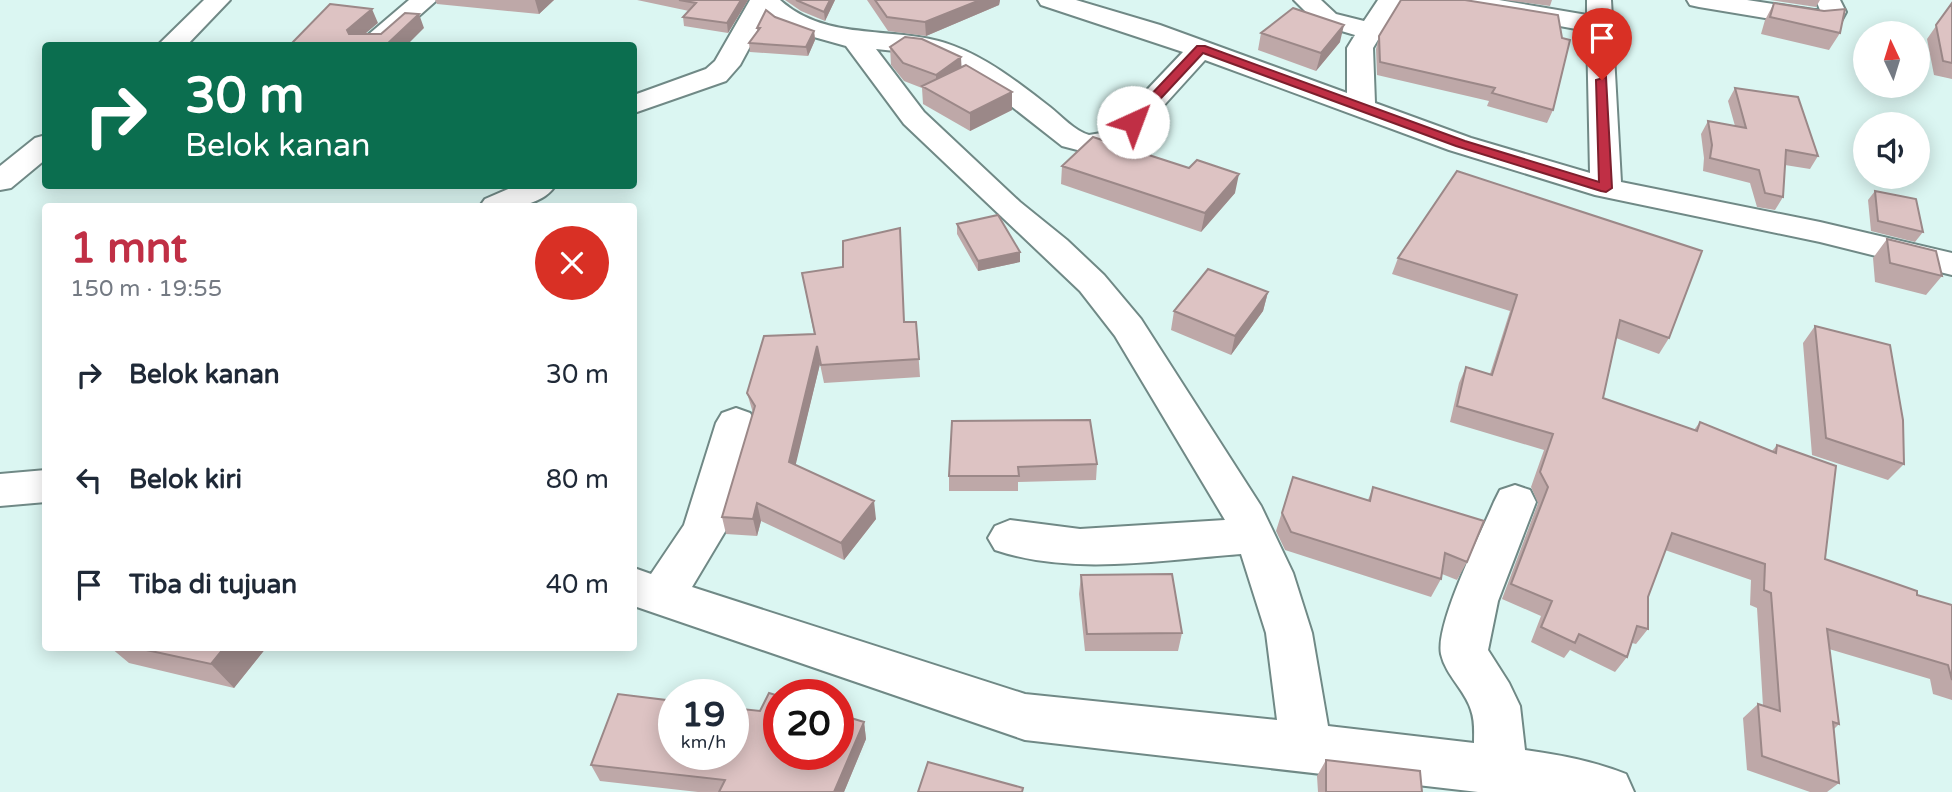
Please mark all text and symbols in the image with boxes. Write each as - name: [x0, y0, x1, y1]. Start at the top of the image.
- pin: [1572, 8, 1632, 80]
- icon: arrive: [1583, 19, 1621, 57]
- north arrow: [1853, 21, 1930, 98]
- map controls: [1853, 21, 1930, 189]
- text: 30 m: [185, 67, 304, 126]
- icon: right: [70, 70, 161, 161]
- position arrow: [1096, 85, 1170, 159]
- button: sound: [1853, 112, 1930, 189]
- text: Belok kanan: [185, 127, 370, 165]
- text: 1 mnt: [70, 223, 187, 274]
- button: close: [535, 226, 609, 300]
- text: 150 m · 19:55: [70, 275, 222, 303]
- icon: right: [70, 356, 108, 394]
- text: Belok kanan: [129, 359, 280, 390]
- text: 30 m: [546, 359, 609, 390]
- icon: left: [70, 461, 108, 499]
- text: Belok kiri: [129, 464, 242, 495]
- text: 80 m: [546, 464, 609, 495]
- icon: arrive: [70, 566, 108, 604]
- text: Tiba di tujuan: [129, 569, 297, 600]
- text: 40 m: [546, 569, 609, 600]
- speed limit sign: 20: [763, 679, 854, 770]
- text: 19: [682, 694, 725, 736]
- text: km/h: [681, 731, 726, 753]

